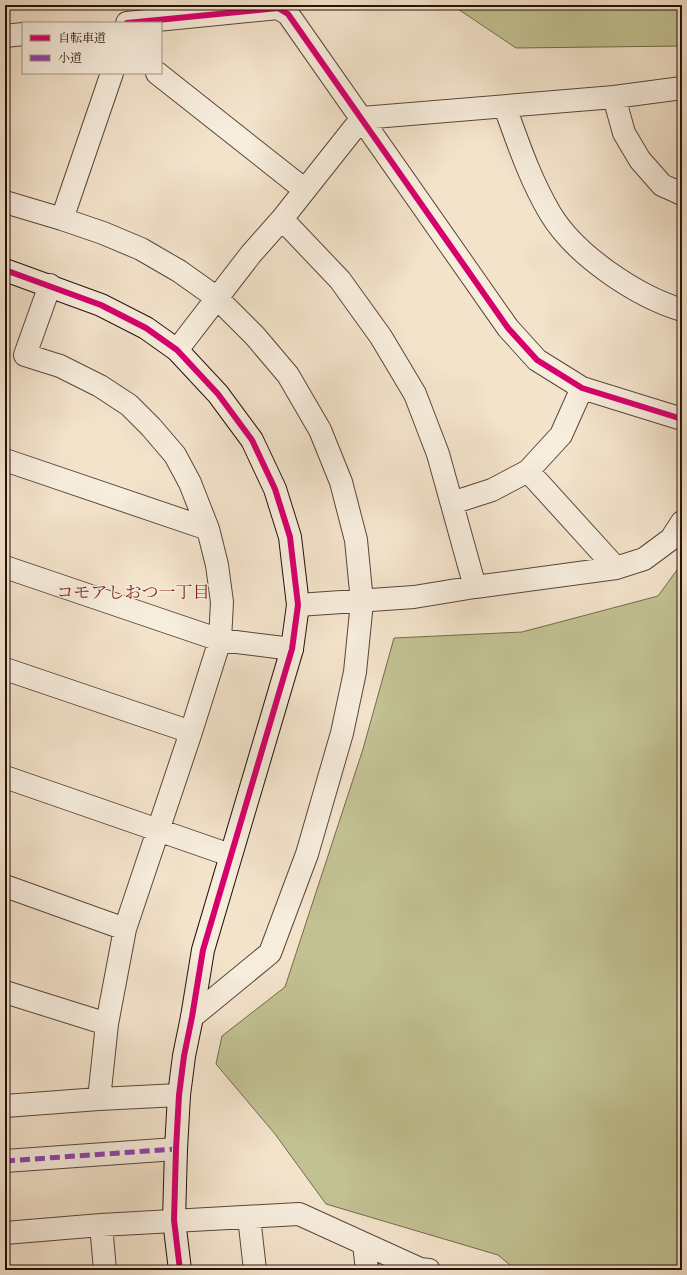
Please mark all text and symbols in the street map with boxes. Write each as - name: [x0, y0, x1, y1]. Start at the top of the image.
- legend: [22, 22, 162, 74]
- text: 自転車道: [58, 30, 106, 46]
- text: 小道: [58, 50, 82, 66]
- district label: コモアしおつ一丁目: [57, 581, 209, 603]

